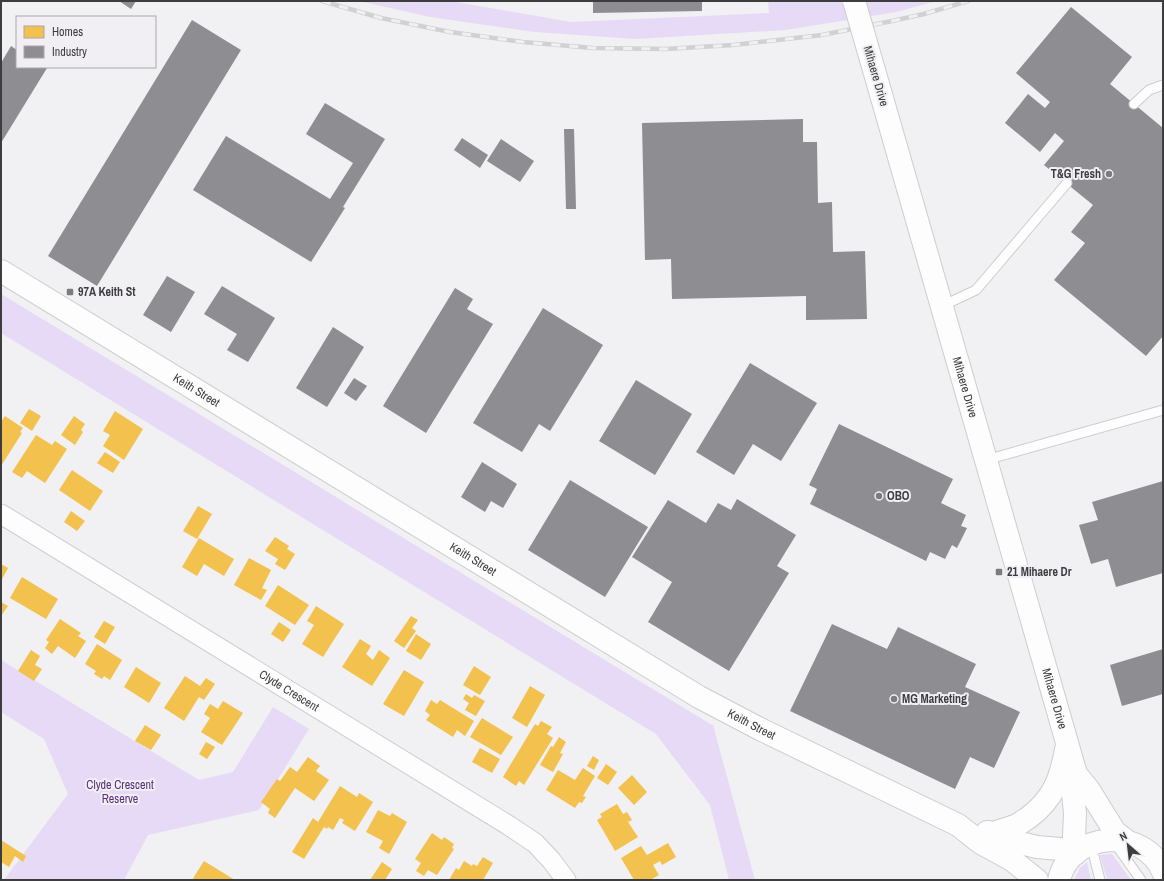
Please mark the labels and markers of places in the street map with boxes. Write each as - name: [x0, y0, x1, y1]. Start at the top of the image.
- place label: T&G Fresh: [1051, 166, 1101, 182]
- marker: T&G Fresh: [1104, 169, 1114, 179]
- place label: 97A Keith St: [78, 284, 136, 300]
- marker: 97A Keith St: [65, 287, 75, 297]
- place label: OBO: [887, 488, 910, 504]
- marker: OBO: [874, 491, 884, 501]
- place label: 21 Mihaere Dr: [1007, 564, 1072, 580]
- marker: 21 Mihaere Dr: [994, 567, 1004, 577]
- place label: MG Marketing: [902, 691, 967, 707]
- marker: MG Marketing: [889, 694, 899, 704]

